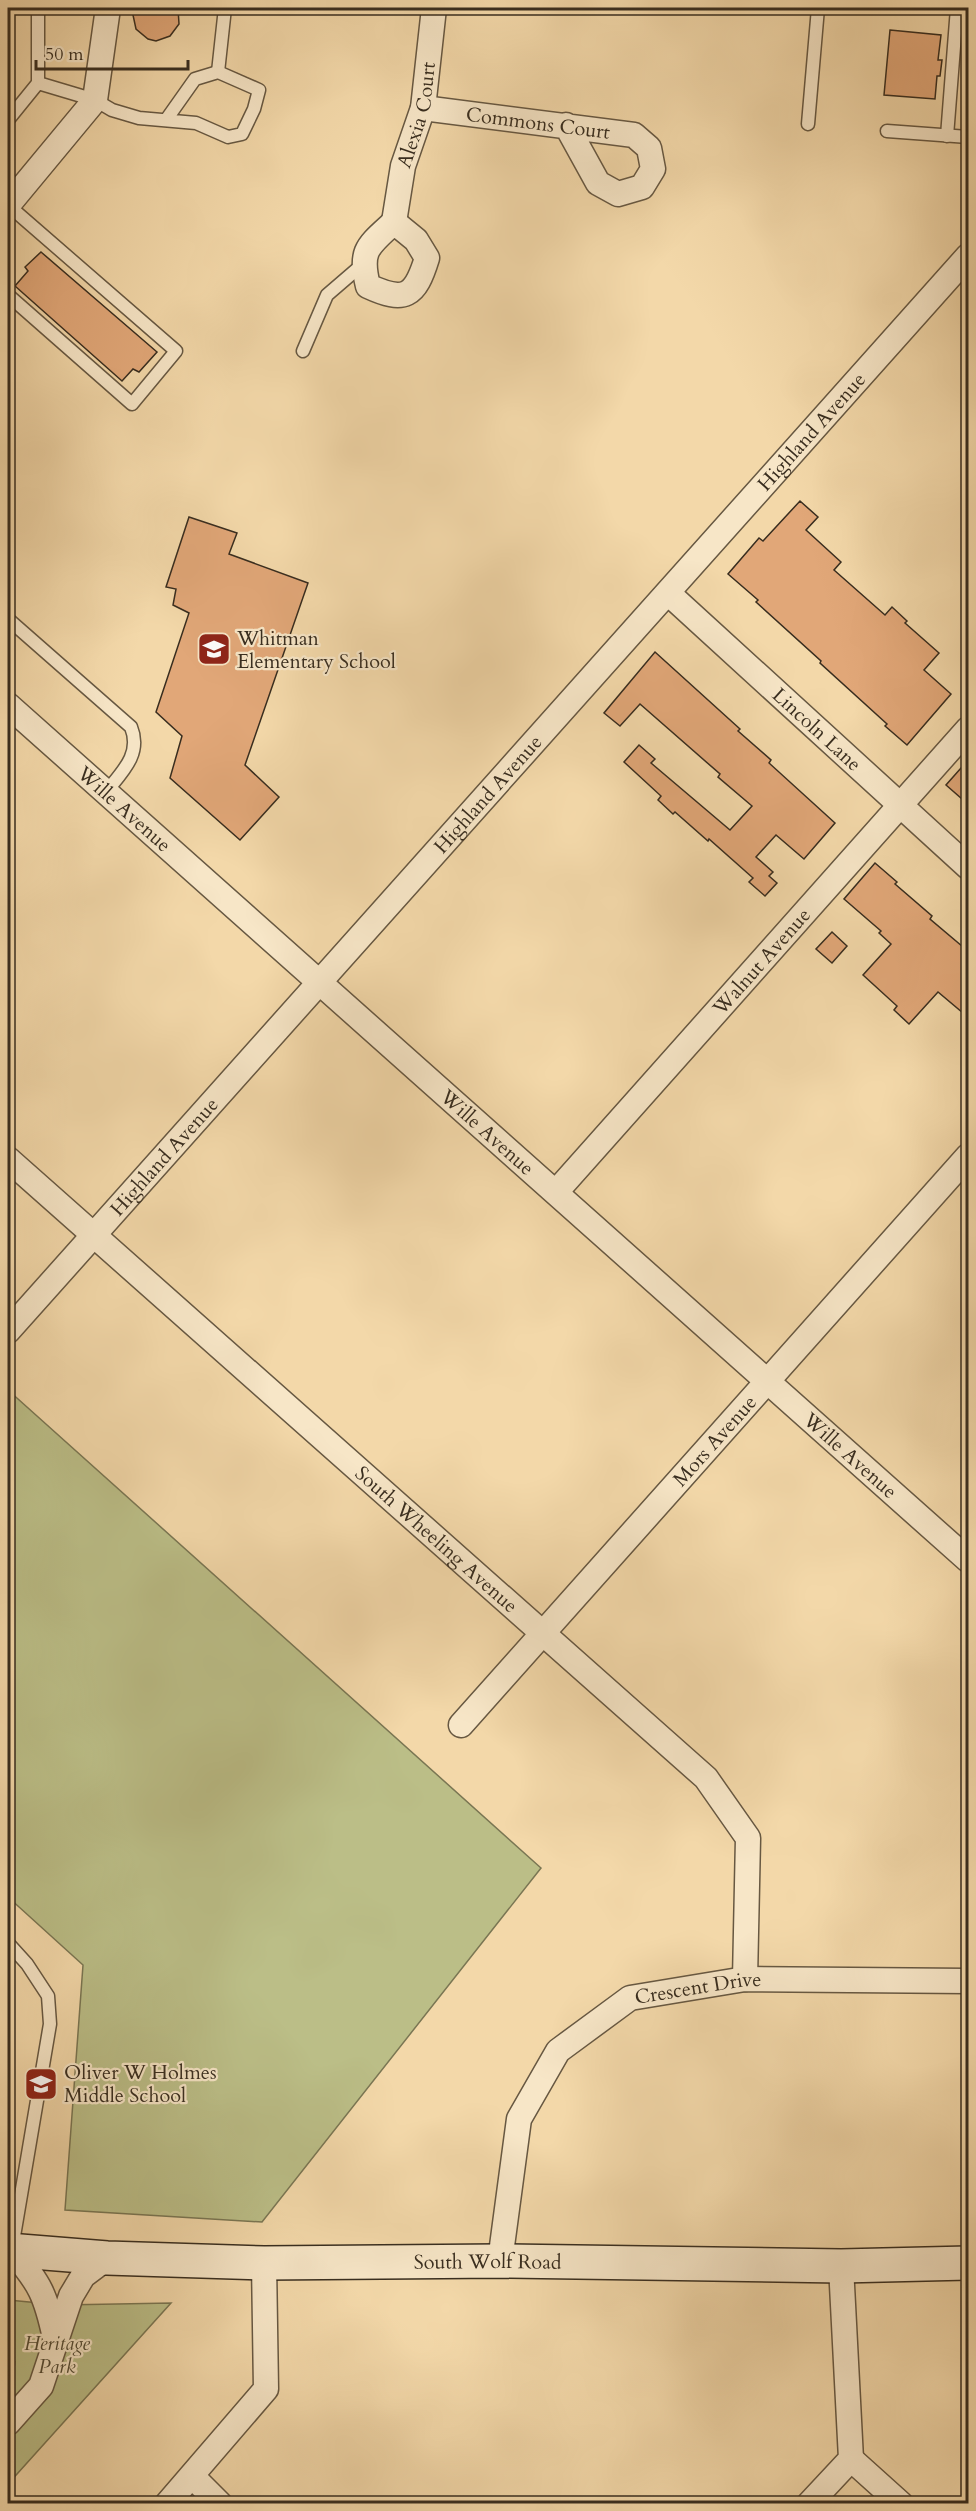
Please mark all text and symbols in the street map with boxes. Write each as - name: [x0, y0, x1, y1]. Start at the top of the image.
- scale bar: [36, 33, 188, 71]
- text: 50 m: [45, 42, 84, 67]
- street label: Alexia Court: [390, 60, 442, 171]
- street label: Commons Court: [464, 100, 612, 145]
- street label: Highland Avenue: [751, 366, 872, 497]
- place label: Whitman Elementary School: [236, 625, 396, 675]
- school or university icon: Whitman Elementary School: [196, 631, 232, 667]
- street label: Lincoln Lane: [767, 681, 868, 777]
- street label: Highland Avenue: [427, 729, 548, 859]
- street label: Wille Avenue: [71, 759, 177, 858]
- street label: Walnut Avenue: [706, 902, 816, 1021]
- street label: Wille Avenue: [434, 1082, 540, 1181]
- street label: Highland Avenue: [104, 1091, 224, 1222]
- street label: Mors Avenue: [666, 1389, 762, 1492]
- street label: Wille Avenue: [797, 1405, 903, 1504]
- street label: South Wheeling Avenue: [349, 1460, 524, 1619]
- street label: Crescent Drive: [633, 1965, 762, 2011]
- place label: Oliver W Holmes Middle School: [64, 2059, 217, 2109]
- school or university icon: Oliver W Holmes Middle School: [23, 2066, 59, 2102]
- street label: South Wolf Road: [413, 2247, 562, 2275]
- park label: Heritage Park: [24, 2330, 90, 2380]

